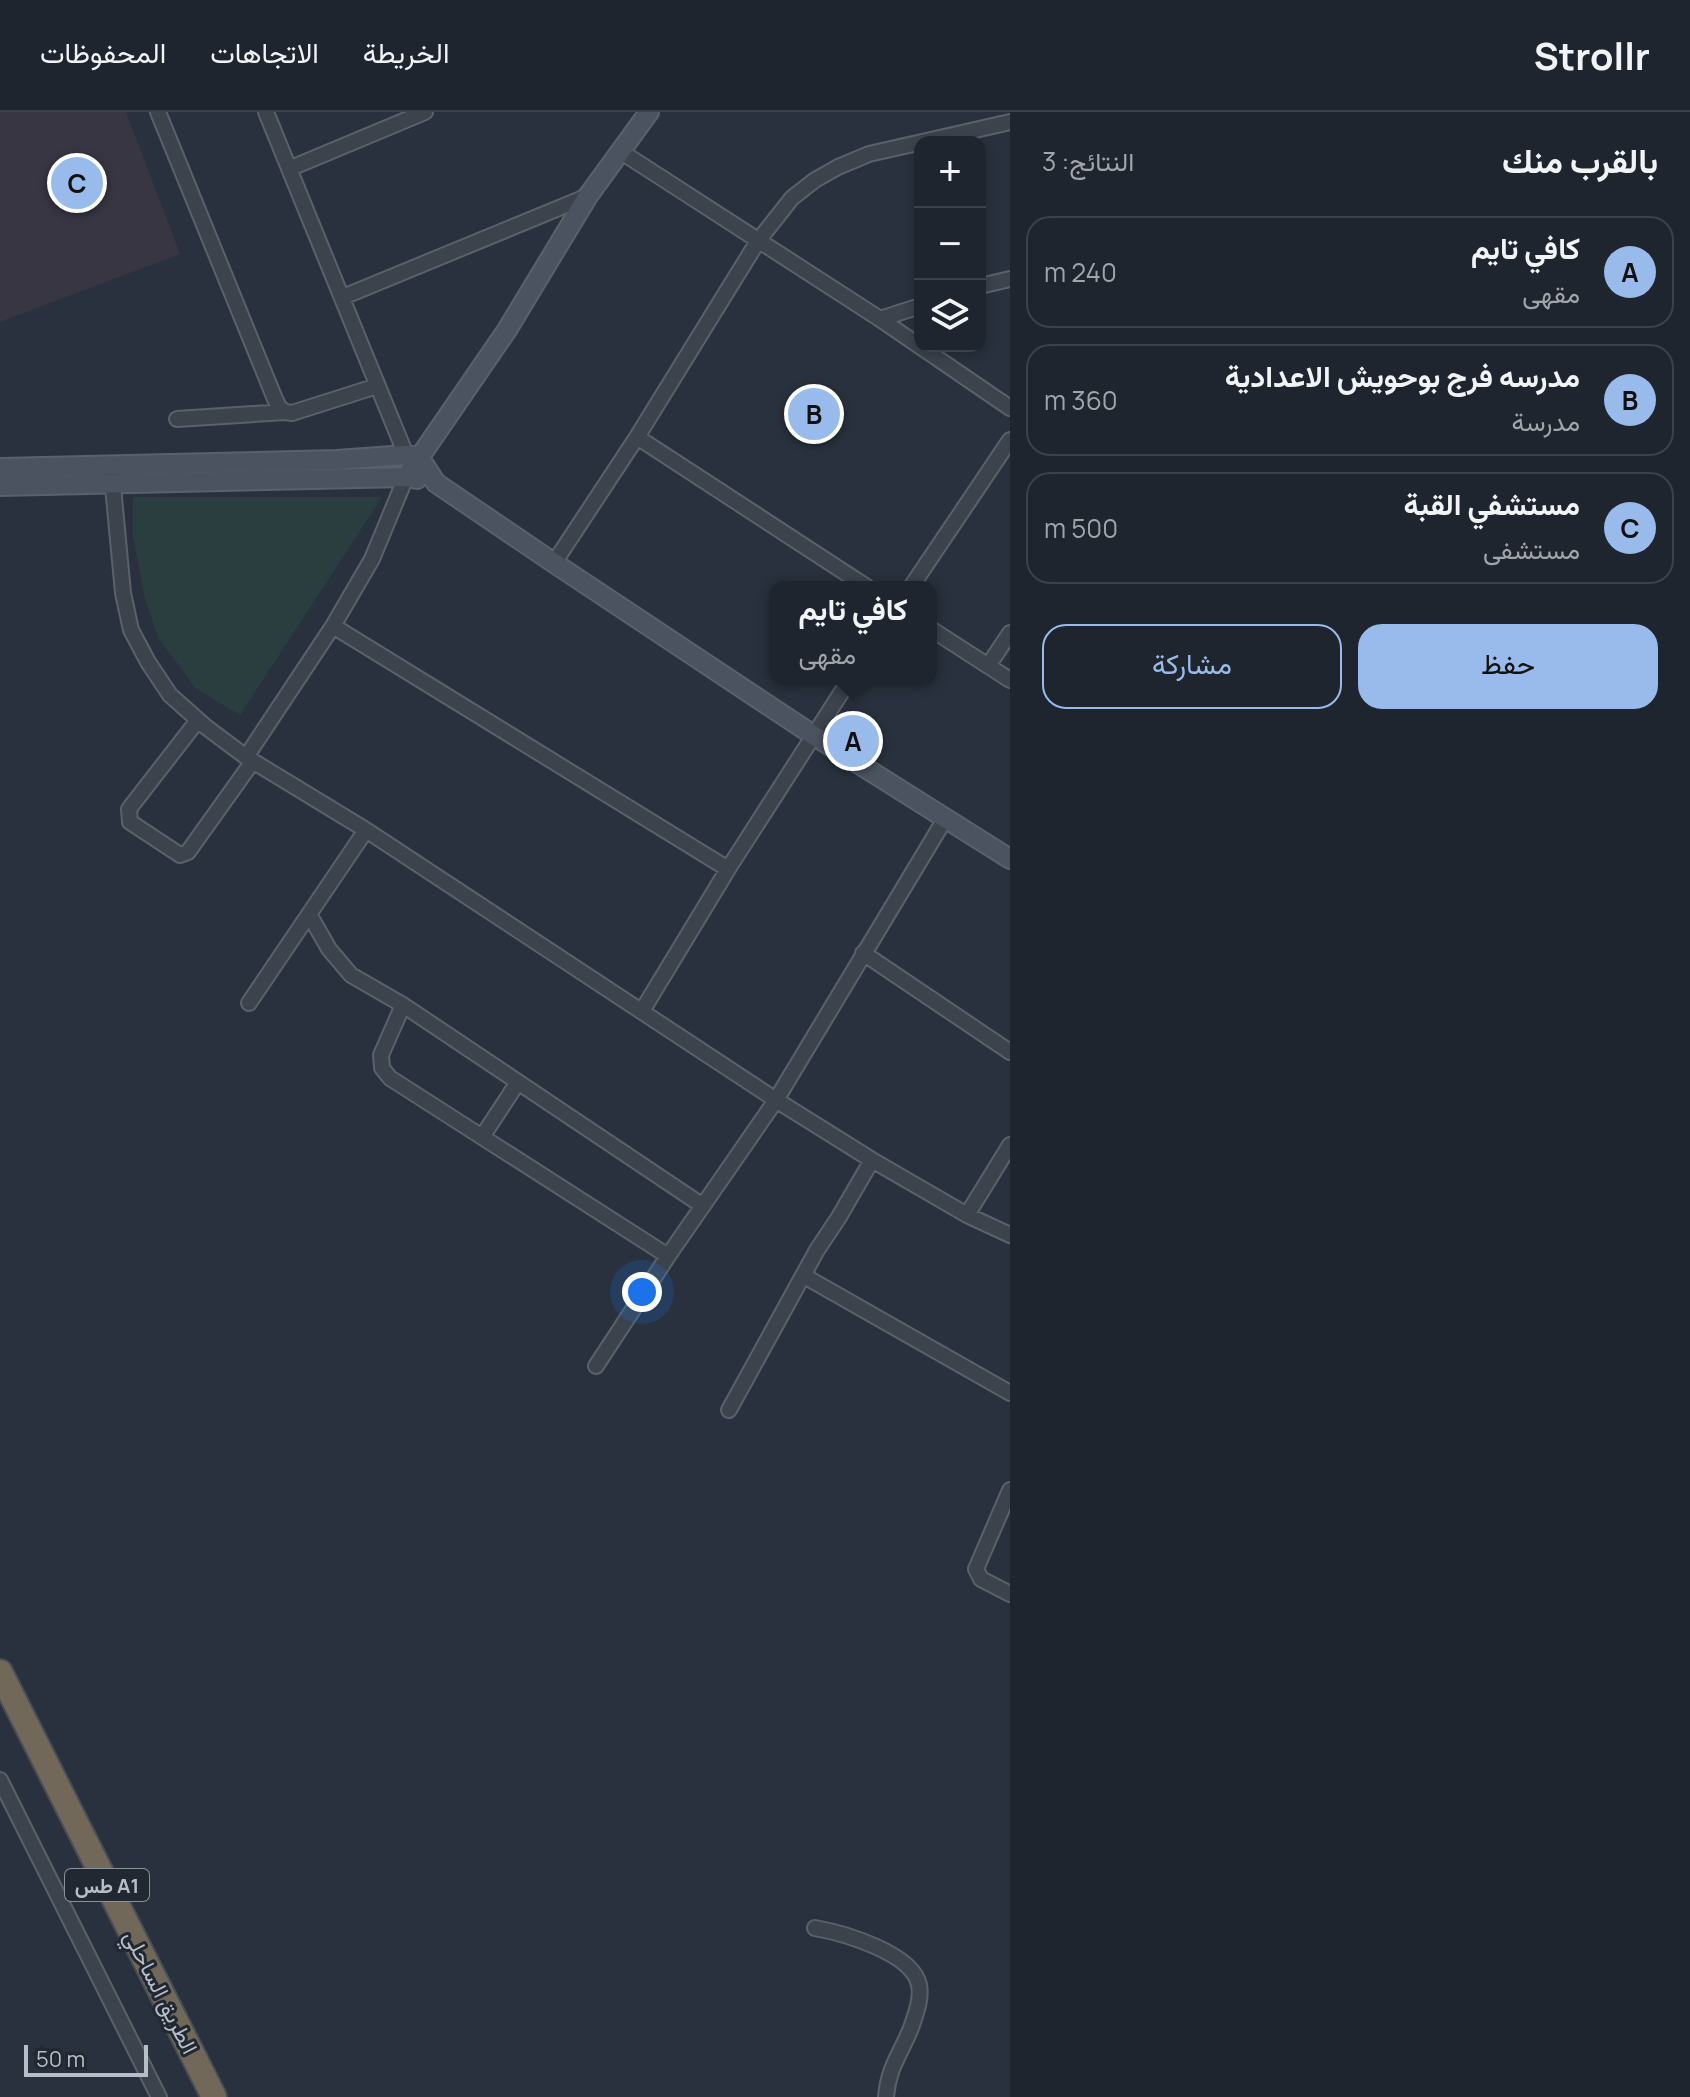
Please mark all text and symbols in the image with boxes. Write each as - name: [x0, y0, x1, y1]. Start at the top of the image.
- text: Strollr: [1534, 29, 1650, 81]
- text: المحفوظات: [40, 33, 166, 71]
- text: الاتجاهات: [210, 33, 319, 71]
- text: الخريطة: [363, 33, 449, 71]
- map controls: [914, 136, 986, 352]
- button: +: [914, 136, 986, 208]
- text: بالقرب منك: [1502, 137, 1658, 183]
- text: النتائج: 3: [1042, 143, 1134, 179]
- pin: C: [51, 153, 103, 213]
- button: −: [914, 208, 986, 280]
- text: كافي تايم: [1471, 227, 1580, 268]
- text: 240 m: [1044, 254, 1117, 290]
- text: A: [1621, 254, 1639, 290]
- text: مقهى: [1522, 275, 1580, 311]
- button: layers: [914, 280, 986, 352]
- text: مدرسه فرج بوحويش الاعدادية: [1225, 355, 1580, 396]
- text: 360 m: [1044, 382, 1118, 418]
- text: B: [1622, 382, 1638, 418]
- pin: B: [788, 384, 840, 444]
- text: مدرسة: [1511, 403, 1580, 439]
- text: مستشفي القبة: [1404, 483, 1580, 524]
- text: 500 m: [1044, 510, 1118, 546]
- text: C: [1620, 510, 1640, 546]
- text: مستشفى: [1483, 531, 1580, 567]
- popup: [769, 581, 937, 685]
- text: كافي تايم: [798, 588, 908, 629]
- button: مشاركة: [1042, 624, 1342, 709]
- button: حفظ: [1358, 624, 1658, 709]
- text: مقهى: [798, 636, 856, 672]
- pin: A: [827, 711, 879, 771]
- your location: [622, 1272, 662, 1312]
- road number: طس A1: [65, 1869, 149, 1901]
- street label: الطريق الساحلي: [113, 1925, 205, 2061]
- scale bar: [24, 2041, 148, 2077]
- text: 50 m: [36, 2044, 85, 2074]

